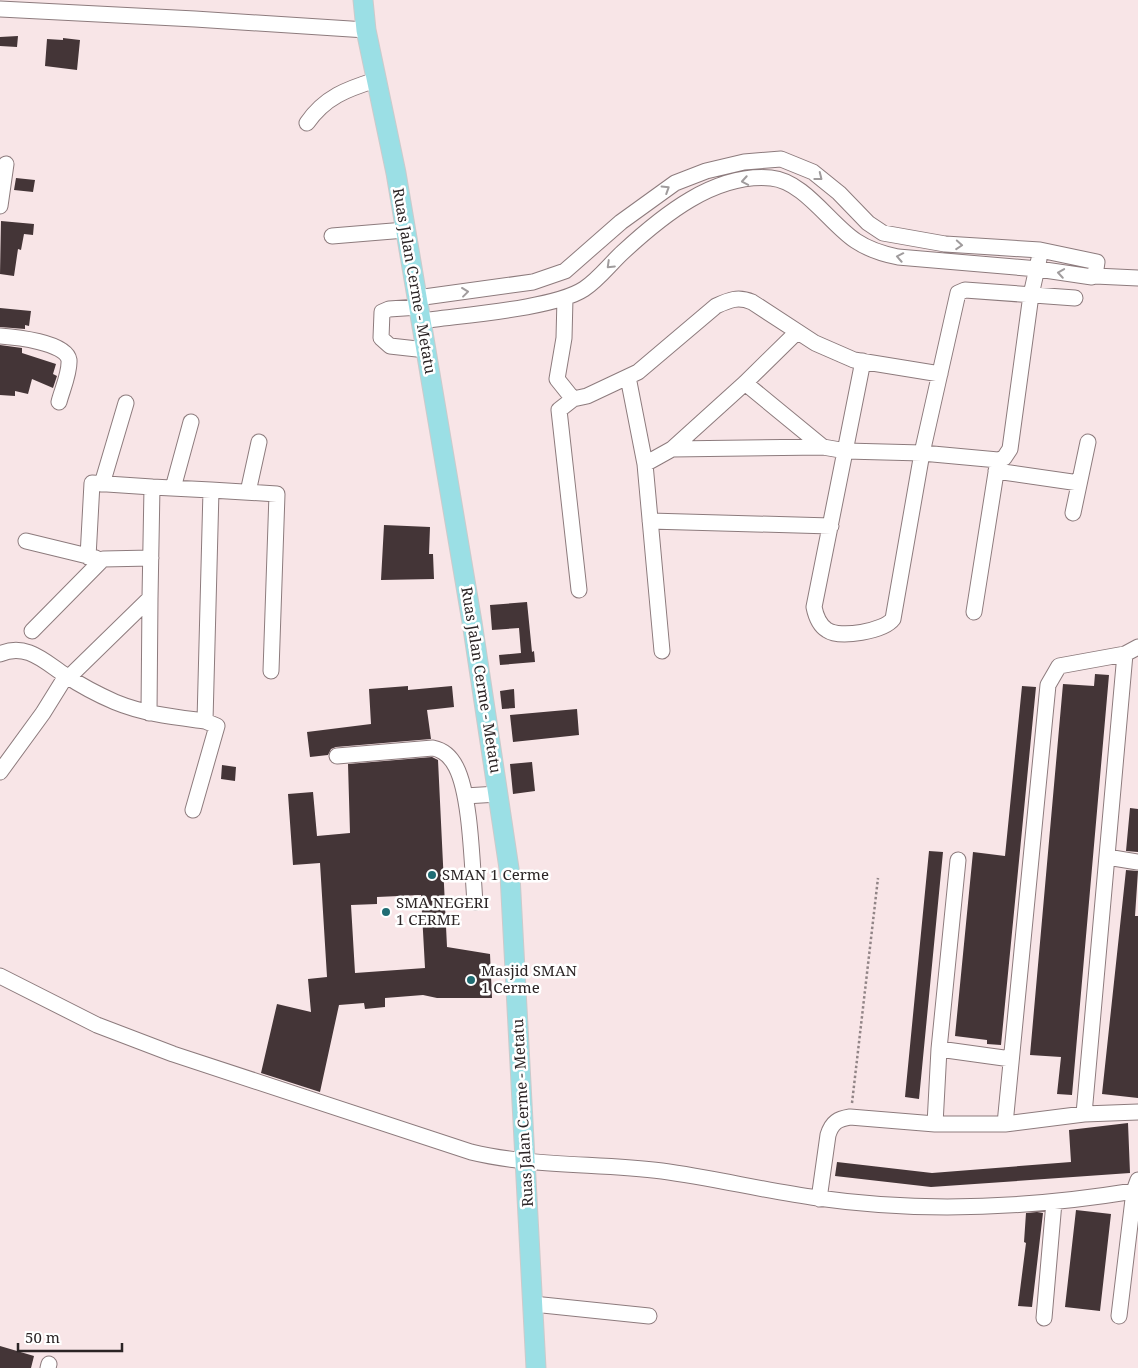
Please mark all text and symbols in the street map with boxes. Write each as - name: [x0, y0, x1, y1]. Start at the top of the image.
- one-way arrow: [813, 171, 823, 180]
- one-way arrow: [741, 175, 749, 186]
- street label: Ruas Jalan Cerme - Metatu: [389, 186, 441, 376]
- one-way arrow: [660, 186, 669, 195]
- one-way arrow: [955, 240, 963, 251]
- one-way arrow: [895, 253, 904, 263]
- one-way arrow: [607, 259, 616, 268]
- one-way arrow: [1057, 268, 1066, 278]
- one-way arrow: [462, 287, 470, 298]
- street label: Ruas Jalan Cerme - Metatu: [457, 585, 507, 775]
- place label: SMAN 1 Cerme: [442, 864, 549, 884]
- marker: SMAN 1 Cerme: [426, 869, 438, 881]
- place label: SMA NEGERI 1 CERME: [396, 892, 489, 929]
- marker: SMA NEGERI 1 CERME: [380, 906, 392, 918]
- place label: Masjid SMAN 1 Cerme: [481, 960, 577, 997]
- marker: Masjid SMAN 1 Cerme: [465, 974, 477, 986]
- street label: Ruas Jalan Cerme - Metatu: [507, 1018, 537, 1208]
- scale bar: [18, 1320, 121, 1352]
- text: 50 m: [25, 1327, 60, 1347]

